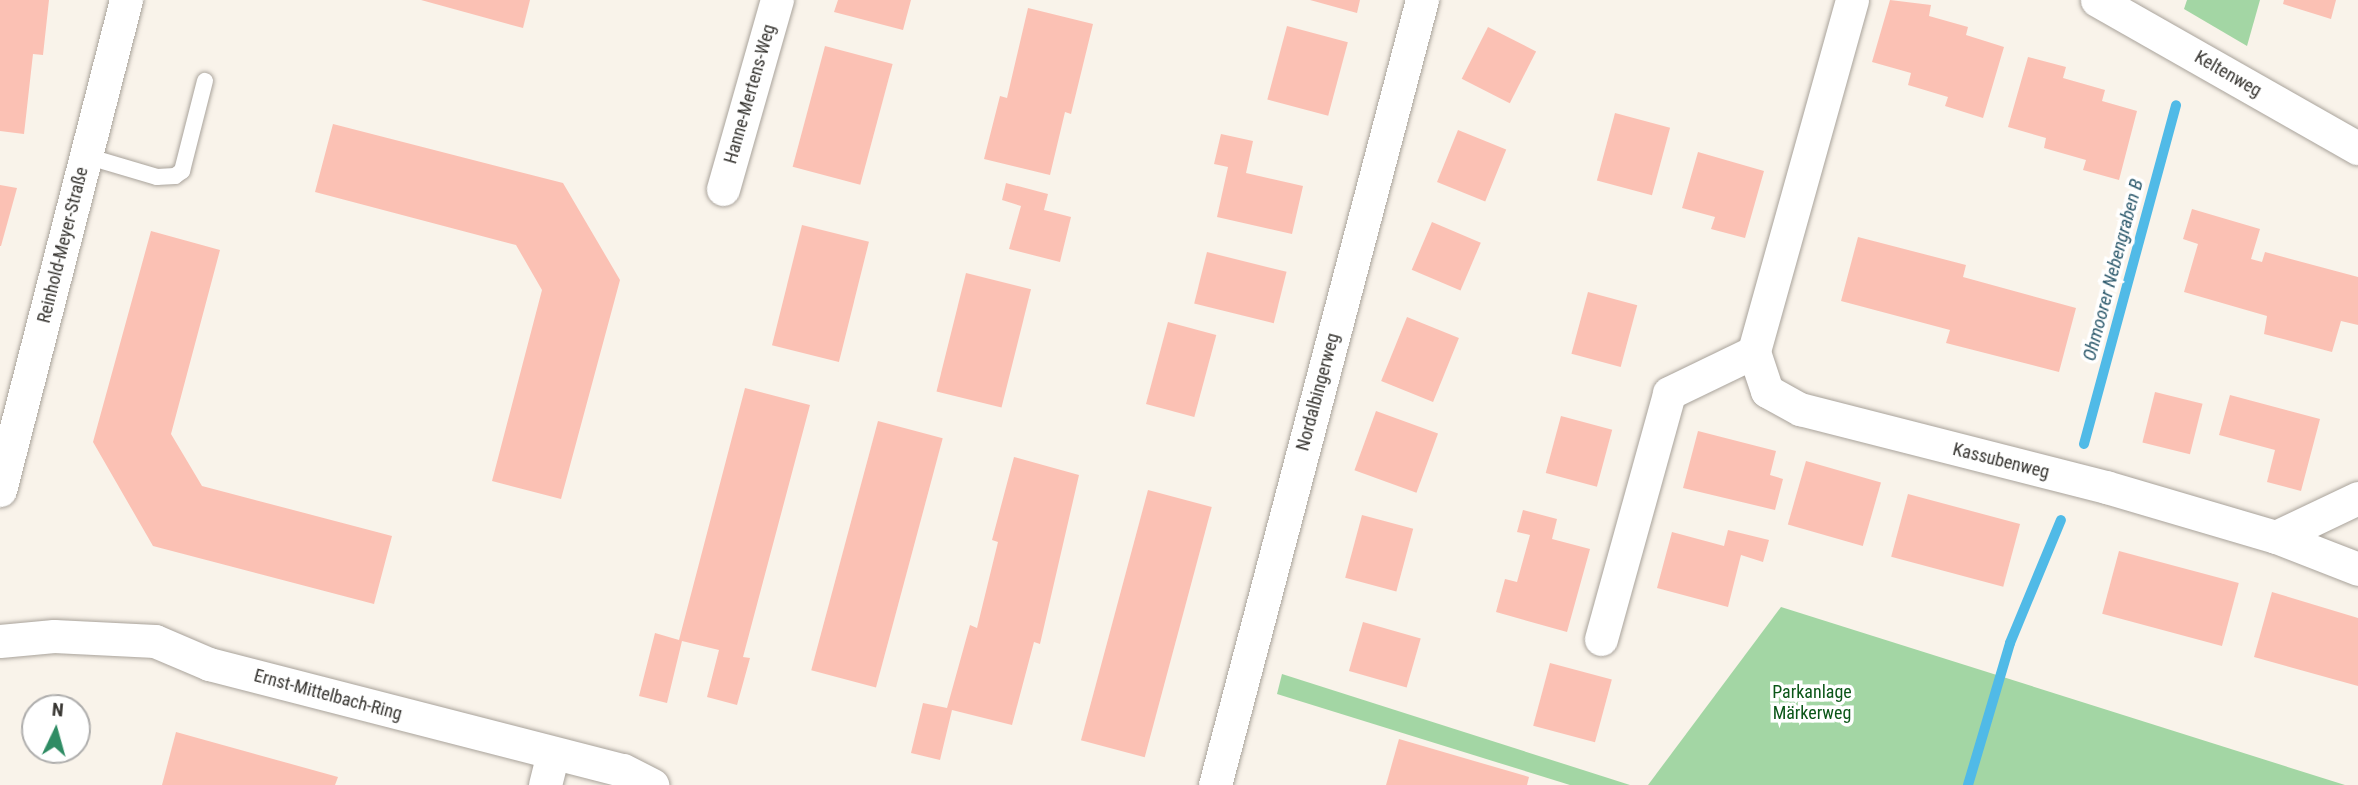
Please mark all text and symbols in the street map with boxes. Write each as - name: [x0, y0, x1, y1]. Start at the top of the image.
- street label: Hanne-Mertens-Weg: [720, 22, 780, 166]
- street label: Keltenweg: [2191, 46, 2265, 102]
- street label: Reinhold-Meyer-Straße: [33, 165, 93, 325]
- water label: Ohmoorer Nebengraben B: [2078, 177, 2148, 363]
- street label: Nordalbingerweg: [1292, 331, 1344, 453]
- street label: Kassubenweg: [1951, 439, 2051, 483]
- street label: Ernst-Mittelbach-Ring: [252, 665, 404, 725]
- park label: Parkanlage Märkerweg: [1772, 682, 1852, 724]
- north arrow: [21, 694, 91, 764]
- text: N: [51, 698, 64, 722]

